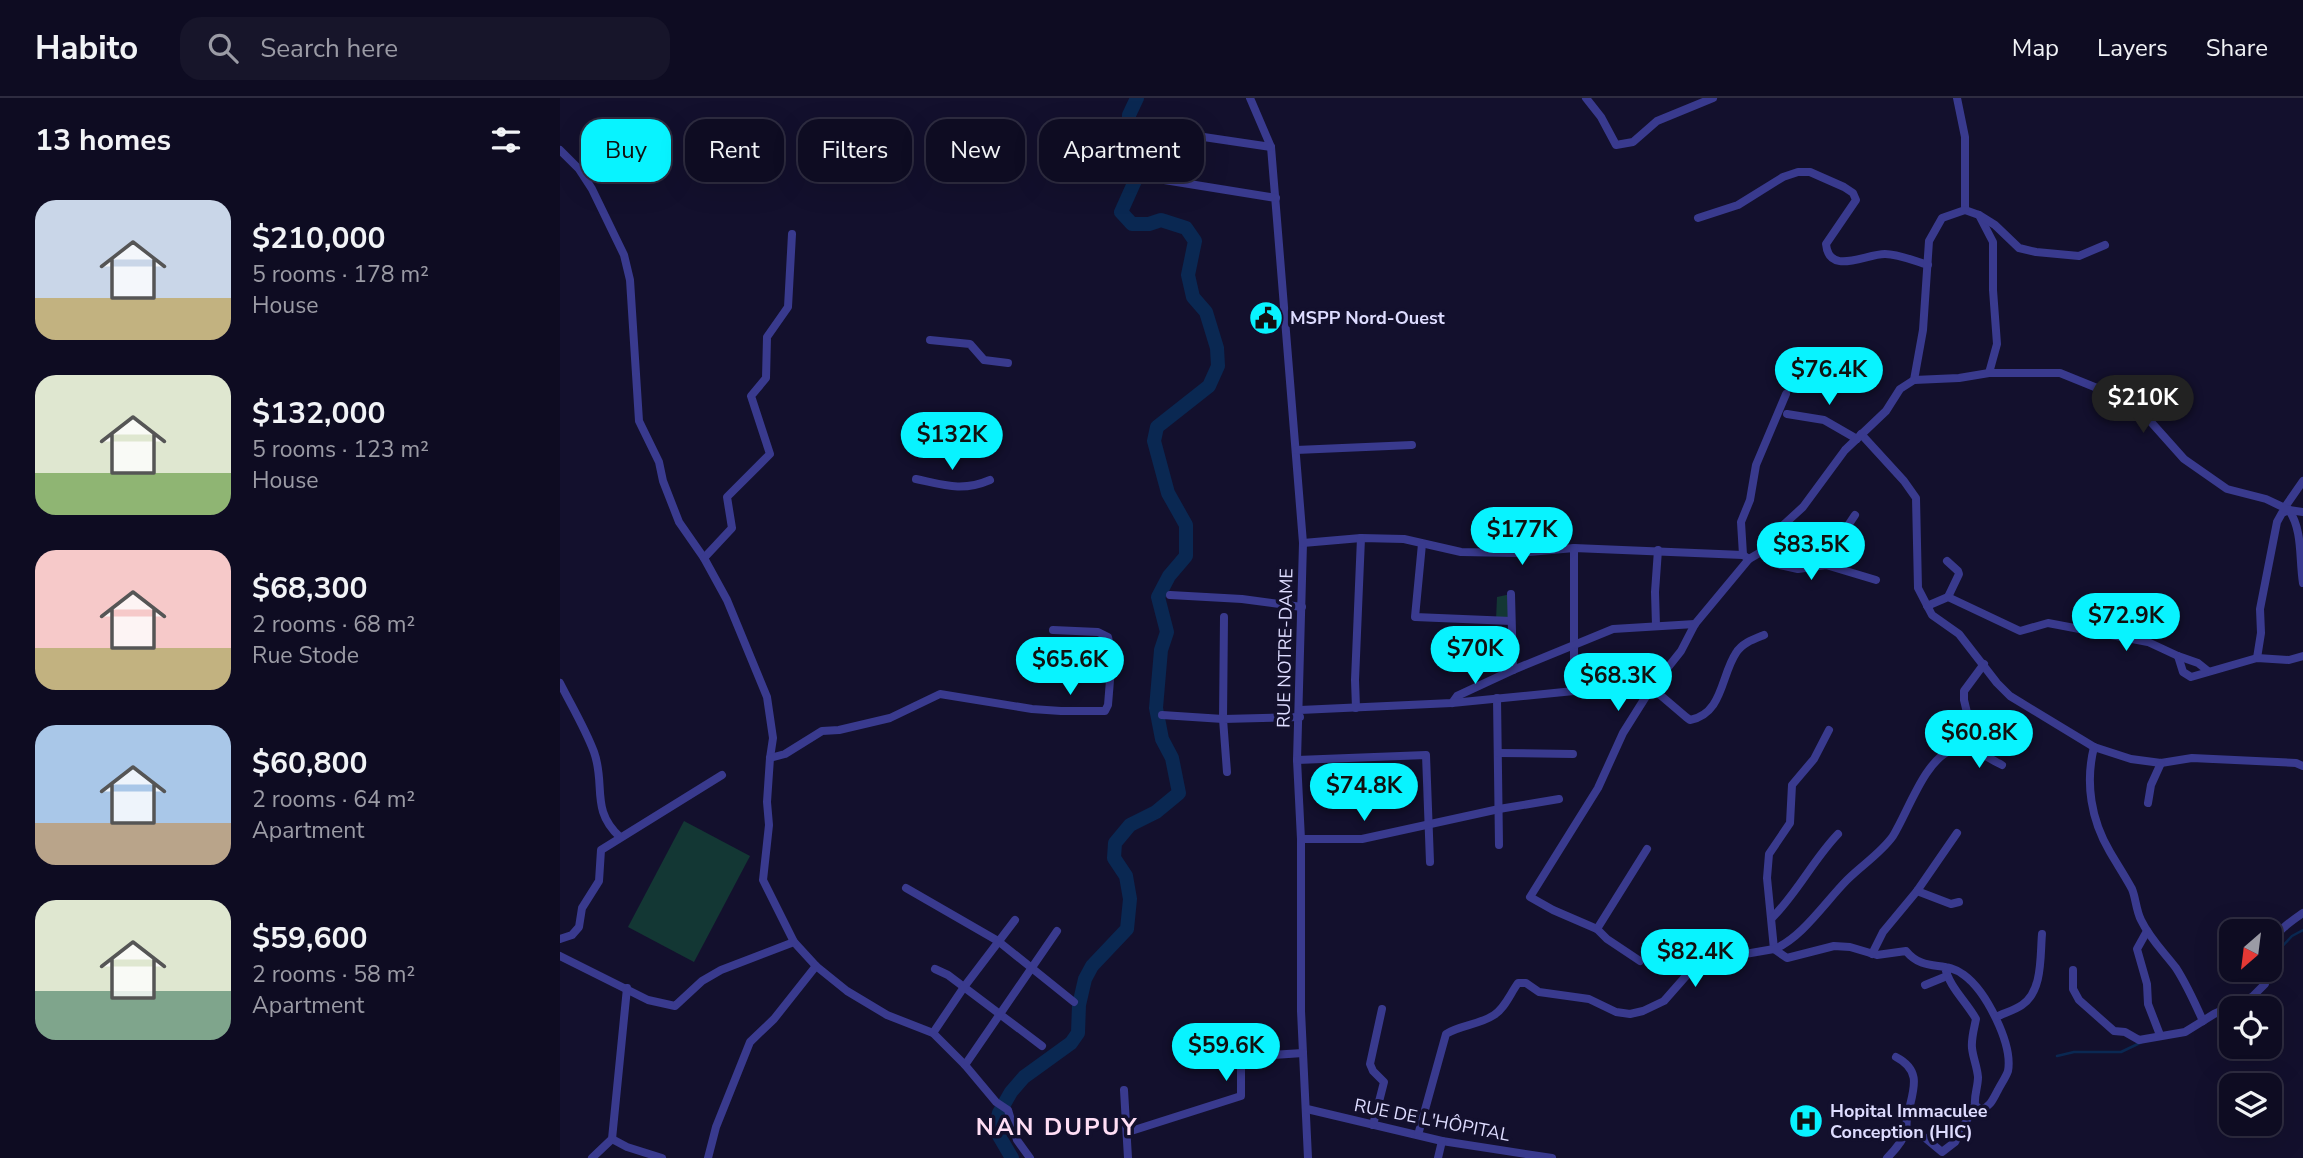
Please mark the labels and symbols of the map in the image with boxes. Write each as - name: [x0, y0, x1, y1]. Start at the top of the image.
- public building icon: MSPP Nord-Ouest: [1247, 299, 1285, 337]
- place label: MSPP Nord-Ouest: [1290, 306, 1445, 330]
- pin: $76.4K: [1772, 348, 1886, 407]
- pin: $210K: [2094, 376, 2192, 435]
- pin: $132K: [903, 412, 1001, 472]
- pin: $177K: [1473, 508, 1571, 567]
- pin: $83.5K: [1754, 522, 1868, 582]
- street label: RUE NOTRE-DAME: [1272, 568, 1298, 728]
- pin: $72.9K: [2069, 594, 2183, 653]
- pin: $70K: [1434, 626, 1516, 686]
- pin: $65.6K: [1013, 638, 1127, 697]
- pin: $68.3K: [1561, 654, 1675, 713]
- pin: $60.8K: [1922, 710, 2036, 770]
- pin: $74.8K: [1307, 764, 1421, 823]
- north arrow: [2219, 919, 2282, 982]
- pin: $82.4K: [1638, 930, 1752, 989]
- pin: $59.6K: [1169, 1024, 1283, 1083]
- street label: RUE DE L'HÔPITAL: [1352, 1093, 1512, 1147]
- place label: Hopital Immaculee Conception (HIC): [1830, 1099, 1988, 1144]
- hospital icon: Hopital Immaculee Conception (HIC): [1787, 1102, 1825, 1140]
- district label: NAN DUPUY: [976, 1111, 1138, 1143]

